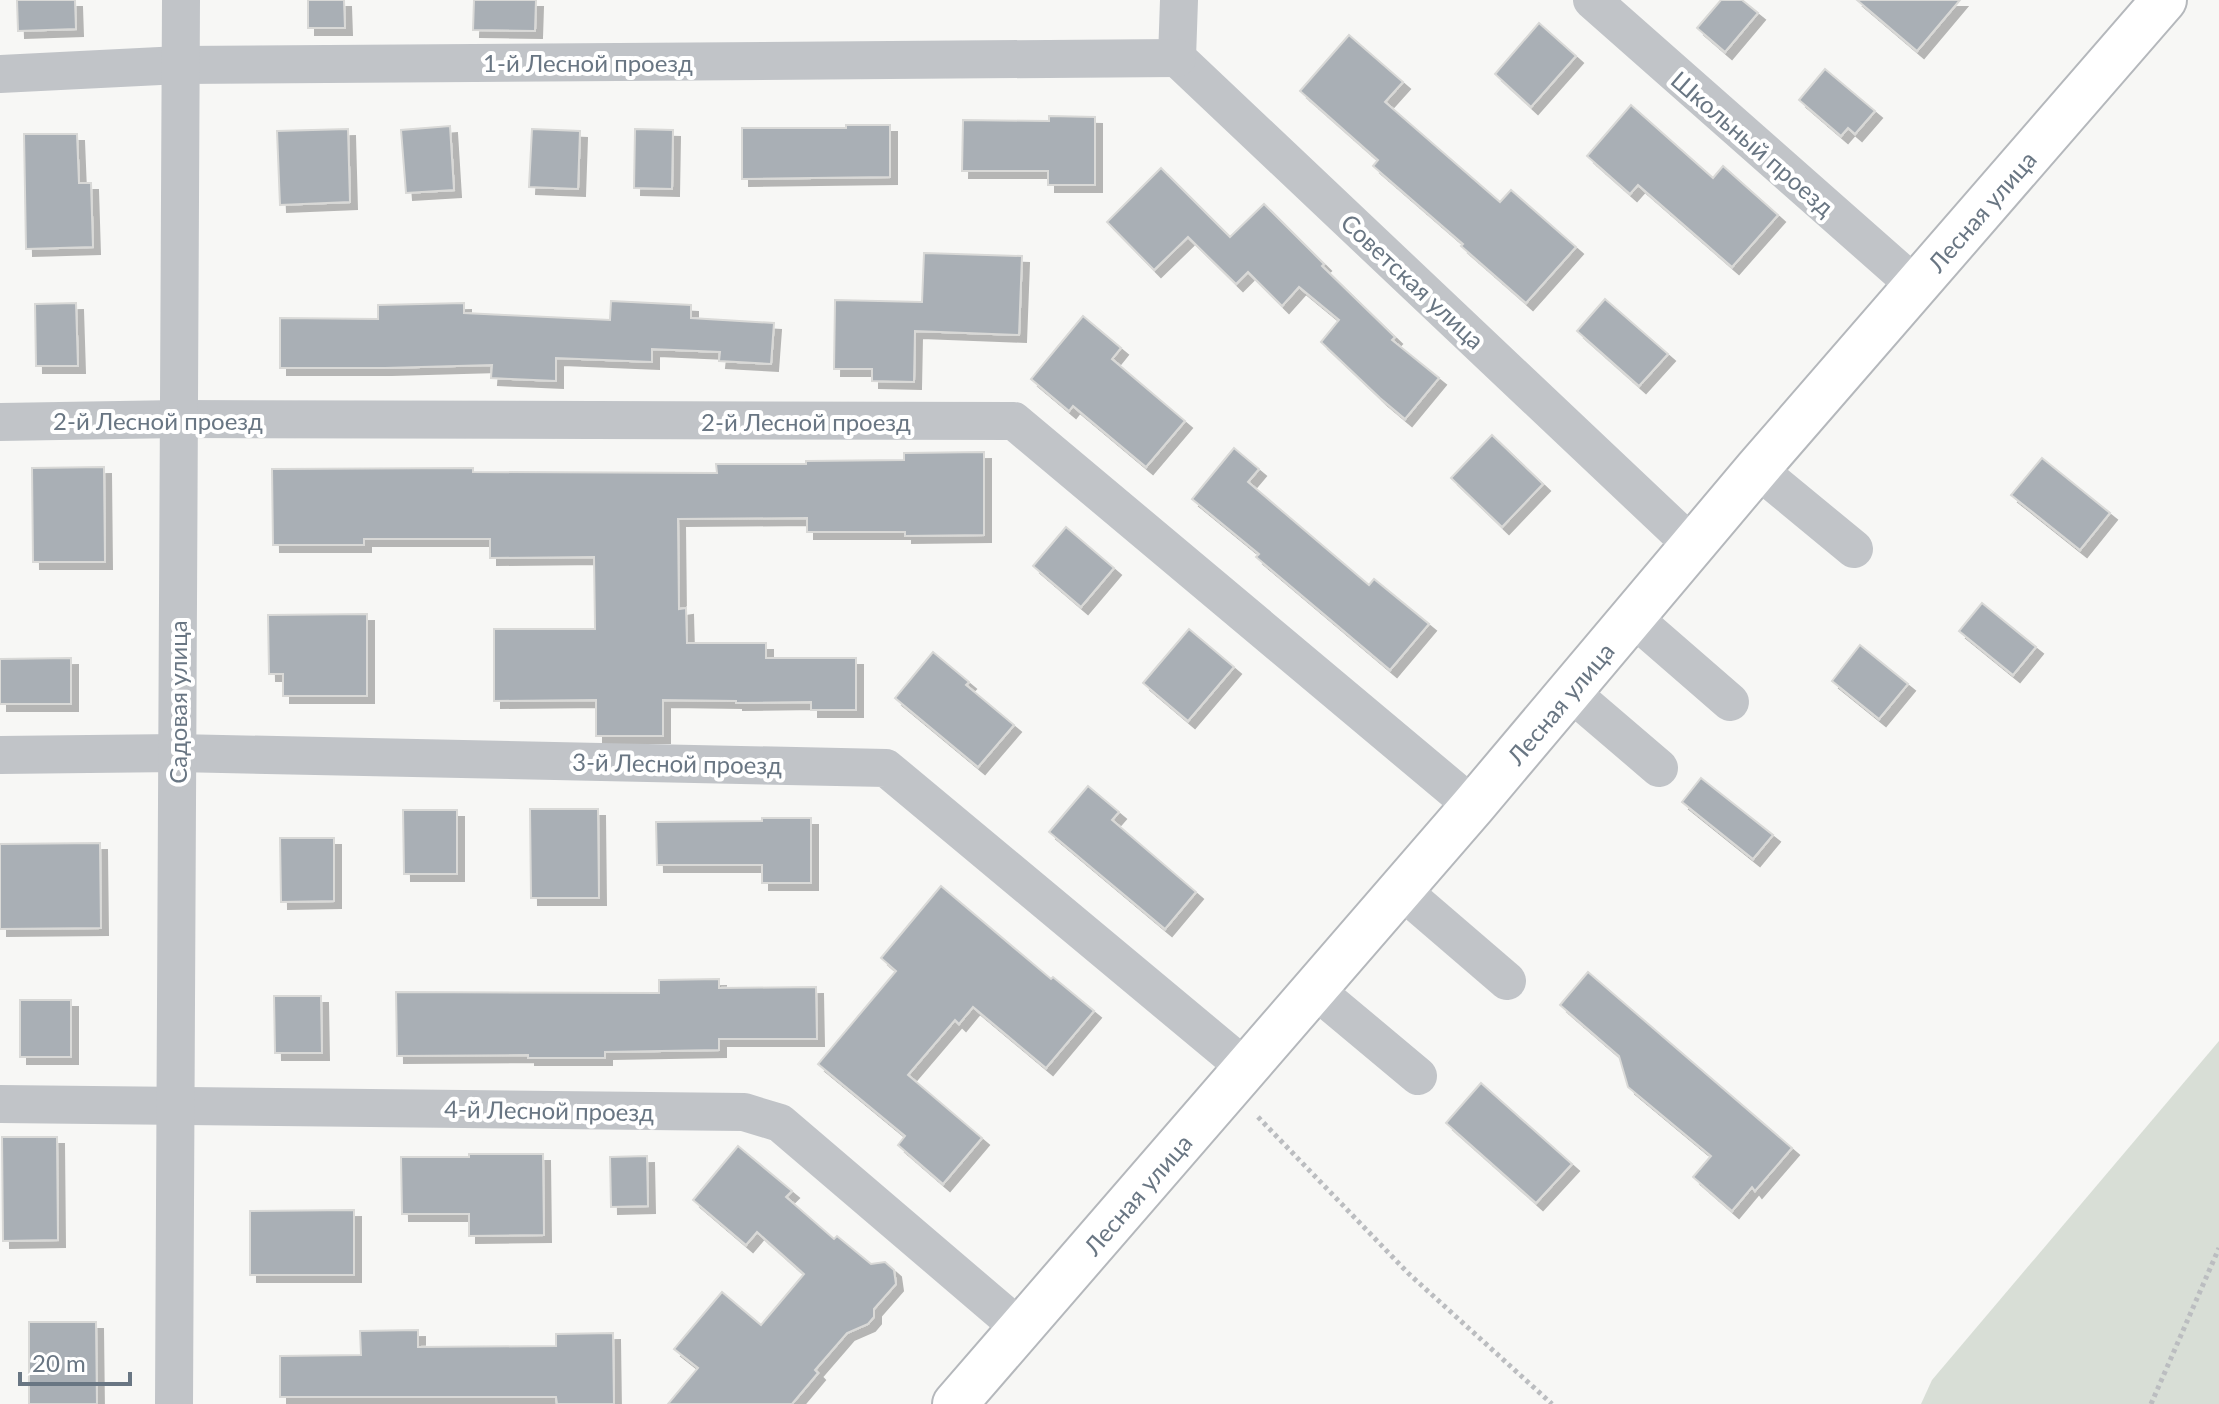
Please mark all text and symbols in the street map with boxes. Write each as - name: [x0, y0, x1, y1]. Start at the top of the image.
- street label: 1-й Лесной проезд: [483, 48, 693, 77]
- street label: Школьный проезд: [1666, 65, 1840, 222]
- street label: Лесная улица: [1920, 144, 2041, 278]
- street label: Советская улица: [1336, 207, 1490, 355]
- street label: 2-й Лесной проезд: [53, 406, 263, 435]
- street label: 2-й Лесной проезд: [701, 407, 911, 436]
- street label: Садовая улица: [163, 620, 192, 784]
- street label: Лесная улица: [1500, 636, 1619, 770]
- street label: 3-й Лесной проезд: [572, 747, 782, 779]
- street label: 4-й Лесной проезд: [444, 1094, 654, 1126]
- street label: Лесная улица: [1076, 1128, 1197, 1261]
- scale bar: [20, 1336, 130, 1386]
- text: 20 m: [32, 1348, 86, 1377]

